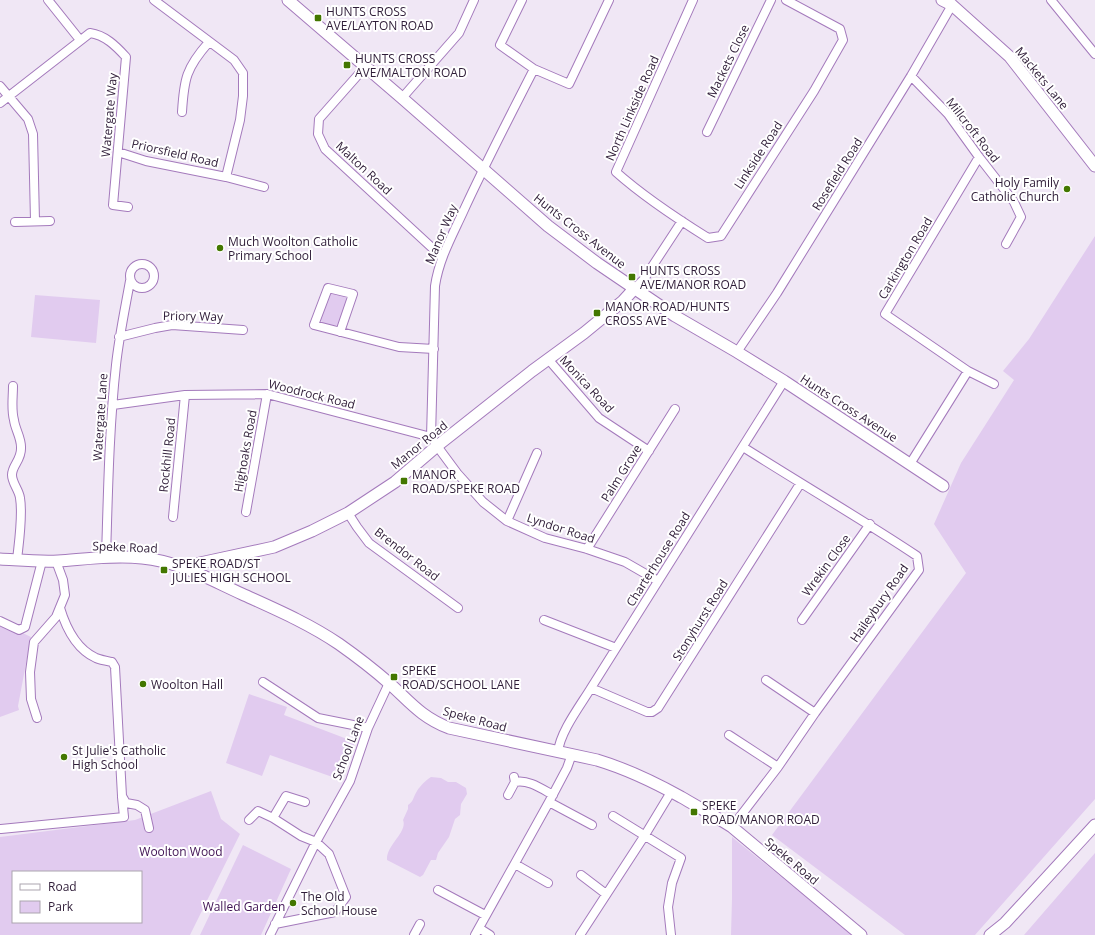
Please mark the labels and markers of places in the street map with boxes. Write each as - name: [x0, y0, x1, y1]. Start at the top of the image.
- place label: HUNTS CROSS AVE/LAYTON ROAD: [326, 3, 434, 34]
- marker: HUNTS CROSS AVE/LAYTON ROAD: [313, 13, 323, 23]
- place label: HUNTS CROSS AVE/MALTON ROAD: [355, 50, 467, 81]
- marker: HUNTS CROSS AVE/MALTON ROAD: [342, 60, 352, 70]
- place label: Holy Family Catholic Church: [971, 174, 1060, 205]
- marker: Holy Family Catholic Church: [1062, 184, 1072, 194]
- place label: Much Woolton Catholic Primary School: [228, 233, 358, 264]
- marker: Much Woolton Catholic Primary School: [215, 243, 225, 253]
- place label: HUNTS CROSS AVE/MANOR ROAD: [640, 262, 746, 293]
- marker: HUNTS CROSS AVE/MANOR ROAD: [627, 272, 637, 282]
- place label: MANOR ROAD/HUNTS CROSS AVE: [605, 298, 730, 329]
- marker: MANOR ROAD/HUNTS CROSS AVE: [592, 308, 602, 318]
- place label: MANOR ROAD/SPEKE ROAD: [412, 466, 520, 497]
- marker: MANOR ROAD/SPEKE ROAD: [399, 476, 409, 486]
- place label: SPEKE ROAD/ST JULIES HIGH SCHOOL: [171, 555, 291, 586]
- marker: SPEKE ROAD/ST JULIES HIGH SCHOOL: [159, 565, 169, 575]
- place label: SPEKE ROAD/SCHOOL LANE: [402, 662, 520, 693]
- marker: SPEKE ROAD/SCHOOL LANE: [389, 672, 399, 682]
- place label: Woolton Hall: [151, 676, 223, 693]
- marker: Woolton Hall: [138, 679, 148, 689]
- place label: St Julie's Catholic High School: [72, 742, 166, 773]
- marker: St Julie's Catholic High School: [59, 752, 69, 762]
- place label: SPEKE ROAD/MANOR ROAD: [702, 797, 820, 828]
- marker: SPEKE ROAD/MANOR ROAD: [689, 807, 699, 817]
- place label: The Old School House: [301, 888, 377, 919]
- marker: The Old School House: [288, 898, 298, 908]

